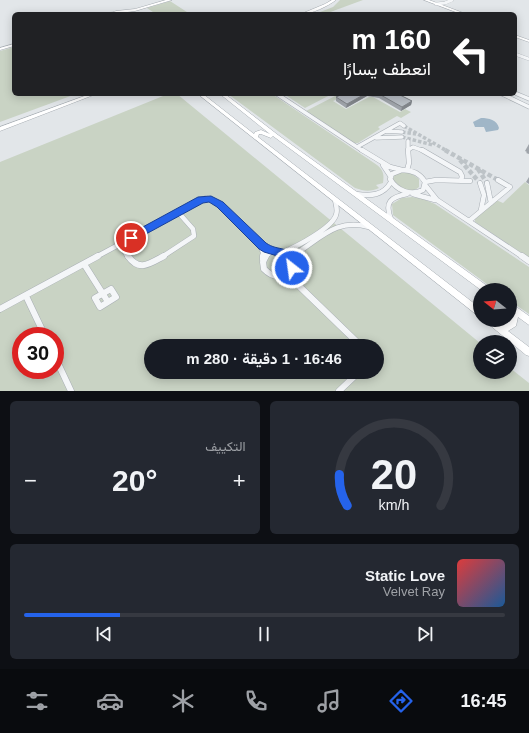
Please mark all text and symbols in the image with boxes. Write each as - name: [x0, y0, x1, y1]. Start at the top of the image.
- text: 160 m: [352, 24, 431, 55]
- icon: left: [445, 28, 497, 80]
- text: انعطف يسارًا: [343, 59, 431, 79]
- pin: [114, 221, 148, 255]
- icon: arrive: [120, 227, 142, 249]
- position arrow: [271, 247, 313, 289]
- north arrow: [473, 283, 517, 327]
- map controls: [473, 283, 517, 379]
- speed limit sign: 30: [12, 327, 64, 379]
- button: layers: [473, 335, 517, 379]
- text: 16:46 · 1 دقيقة · 280 m: [186, 350, 342, 367]
- text: التكييف: [205, 439, 246, 454]
- text: 20: [371, 450, 417, 497]
- text: 20°: [112, 464, 157, 497]
- text: −: [24, 468, 37, 493]
- text: +: [233, 468, 246, 493]
- text: km/h: [379, 496, 410, 512]
- text: Static Love: [365, 567, 445, 584]
- text: Velvet Ray: [383, 584, 445, 599]
- icon: previous: [93, 623, 115, 645]
- icon: pause: [253, 623, 275, 645]
- icon: next: [414, 623, 436, 645]
- icon: filters: [23, 687, 51, 715]
- icon: car: [96, 687, 124, 715]
- icon: climate: [169, 687, 197, 715]
- icon: phone: [242, 687, 270, 715]
- icon: music: [315, 687, 343, 715]
- icon: directions: [387, 687, 415, 715]
- text: 16:45: [460, 691, 507, 711]

